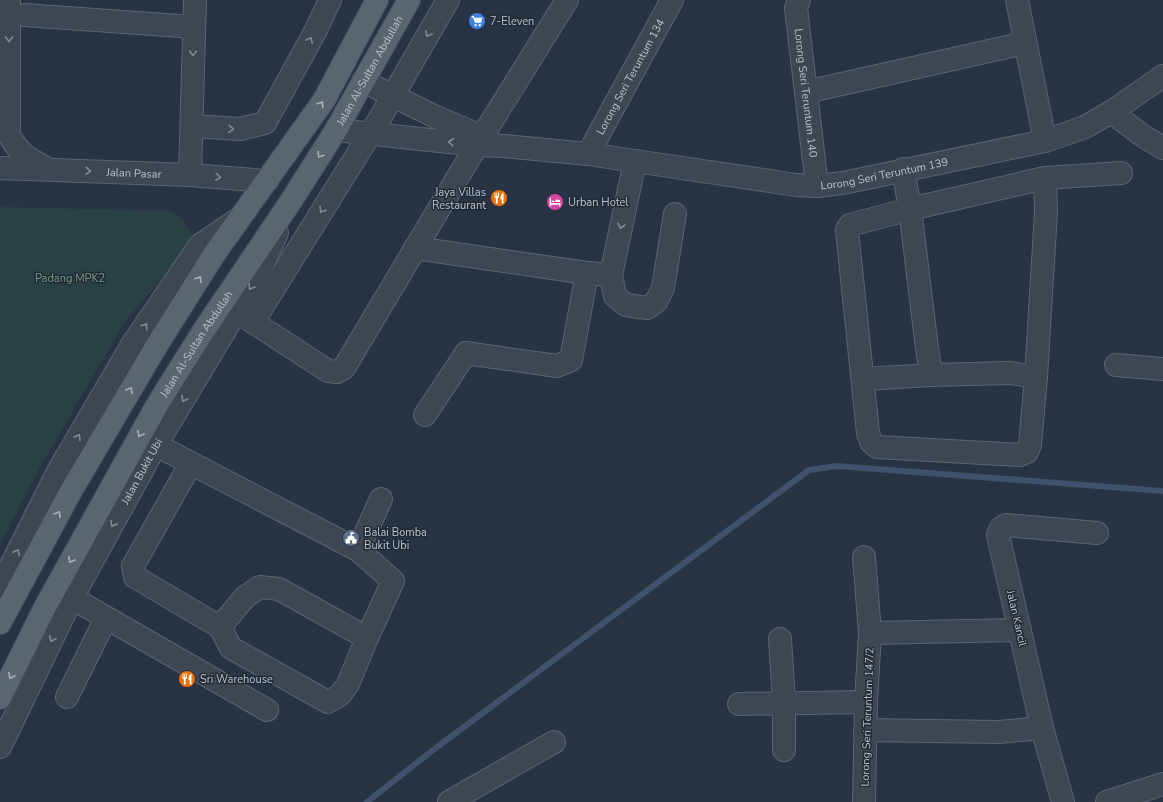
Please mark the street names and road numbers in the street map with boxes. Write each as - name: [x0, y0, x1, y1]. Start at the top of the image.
- street label: Jalan Al-Sultan Abdullah: [333, 13, 407, 129]
- street label: Lorong Seri Teruntum 134: [593, 16, 668, 138]
- street label: Lorong Seri Teruntum 140: [790, 28, 821, 159]
- street label: Lorong Seri Teruntum 139: [820, 154, 950, 194]
- street label: Jalan Pasar: [105, 165, 162, 182]
- street label: Jalan Al-Sultan Abdullah: [156, 288, 236, 401]
- street label: Jalan Bukit Ubi: [117, 436, 166, 508]
- street label: Jalan Kancil: [1003, 587, 1030, 648]
- street label: Lorong Seri Teruntum 147/2: [858, 647, 877, 787]

